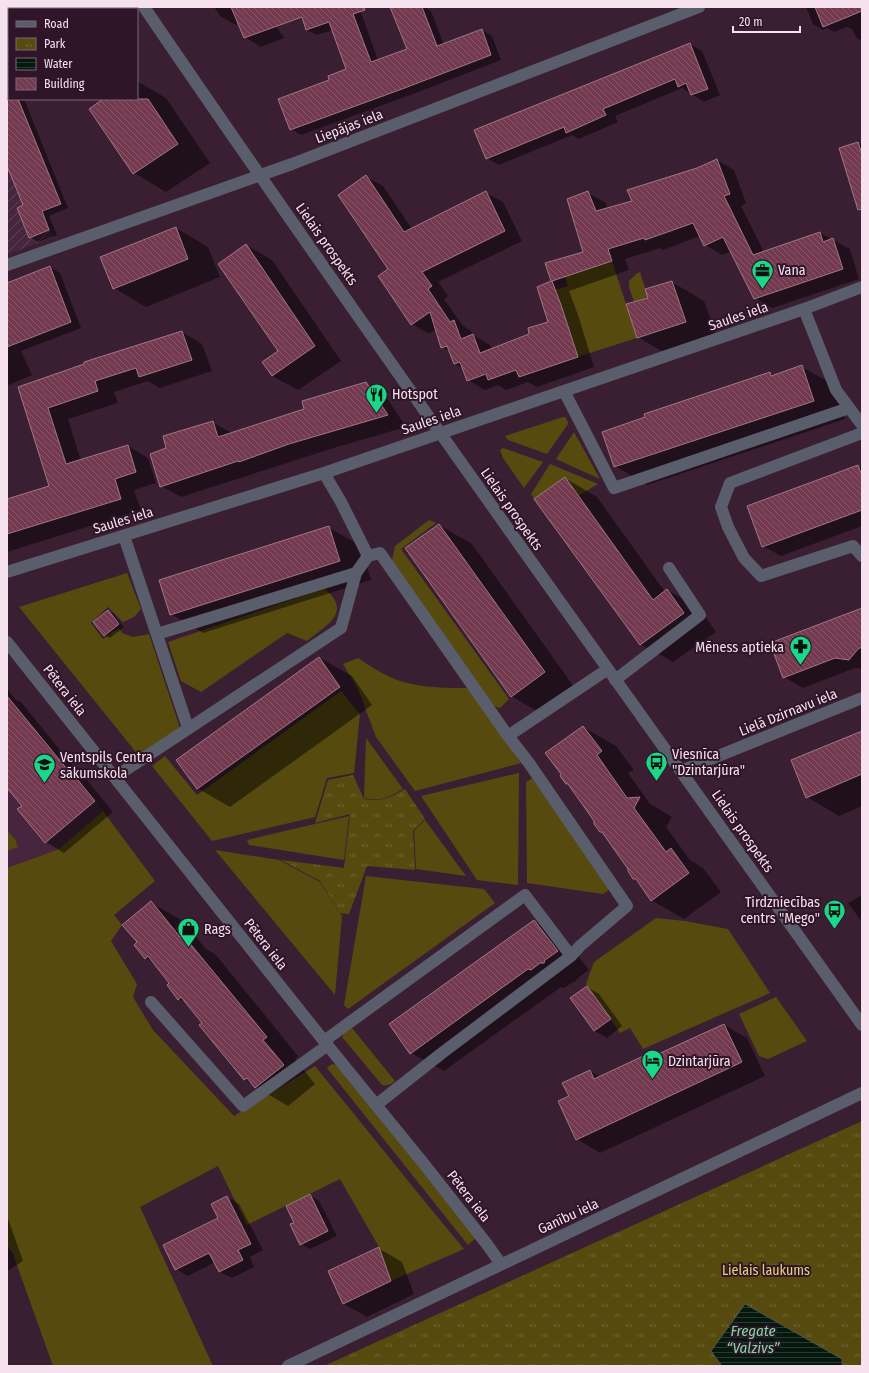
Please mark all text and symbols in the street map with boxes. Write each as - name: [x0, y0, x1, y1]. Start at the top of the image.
- legend: [8, 8, 138, 100]
- scale bar: [733, 8, 800, 34]
- text: 20 m: [739, 15, 763, 29]
- text: Road: [44, 17, 69, 31]
- text: Park: [44, 37, 66, 51]
- text: Water: [44, 57, 73, 71]
- text: Building: [44, 77, 85, 91]
- street label: Liepājas iela: [313, 106, 386, 147]
- street label: Lielais prospekts: [292, 200, 361, 289]
- office icon: Vana: [749, 257, 775, 290]
- place label: Vana: [778, 262, 806, 279]
- street label: Saules iela: [706, 298, 770, 335]
- restaurant icon: Hotspot: [363, 381, 389, 414]
- place label: Hotspot: [392, 386, 438, 403]
- street label: Saules iela: [399, 402, 463, 439]
- street label: Lielais prospekts: [477, 465, 546, 554]
- street label: Saules iela: [91, 503, 155, 538]
- pharmacy icon: Mēness aptieka: [787, 634, 813, 667]
- place label: Mēness aptieka: [695, 639, 784, 656]
- street label: Pētera iela: [39, 661, 90, 720]
- street label: Lielā Dzirnavu iela: [737, 685, 840, 740]
- place label: Viesnīca "Dzintarjūra": [672, 746, 745, 779]
- place label: Ventspils Centra sākumskola: [60, 749, 153, 782]
- bus stop icon: Viesnīca "Dzintarjūra": [644, 749, 670, 782]
- school or university icon: Ventspils Centra sākumskola: [31, 752, 57, 785]
- street label: Lielais prospekts: [708, 787, 777, 876]
- place label: Tirdzniecības centrs "Mego": [740, 894, 820, 927]
- bus stop icon: Tirdzniecības centrs "Mego": [822, 897, 848, 930]
- street label: Pētera iela: [240, 915, 291, 974]
- shop icon: Rags: [176, 916, 202, 949]
- place label: Rags: [204, 921, 231, 938]
- hotel icon: Dzintarjūra: [639, 1048, 665, 1081]
- place label: Dzintarjūra: [668, 1053, 731, 1070]
- street label: Pētera iela: [443, 1167, 494, 1226]
- street label: Ganību iela: [535, 1195, 601, 1238]
- park label: Lielais laukums: [722, 1262, 810, 1279]
- water label: Fregate “Valzivs”: [726, 1322, 781, 1357]

